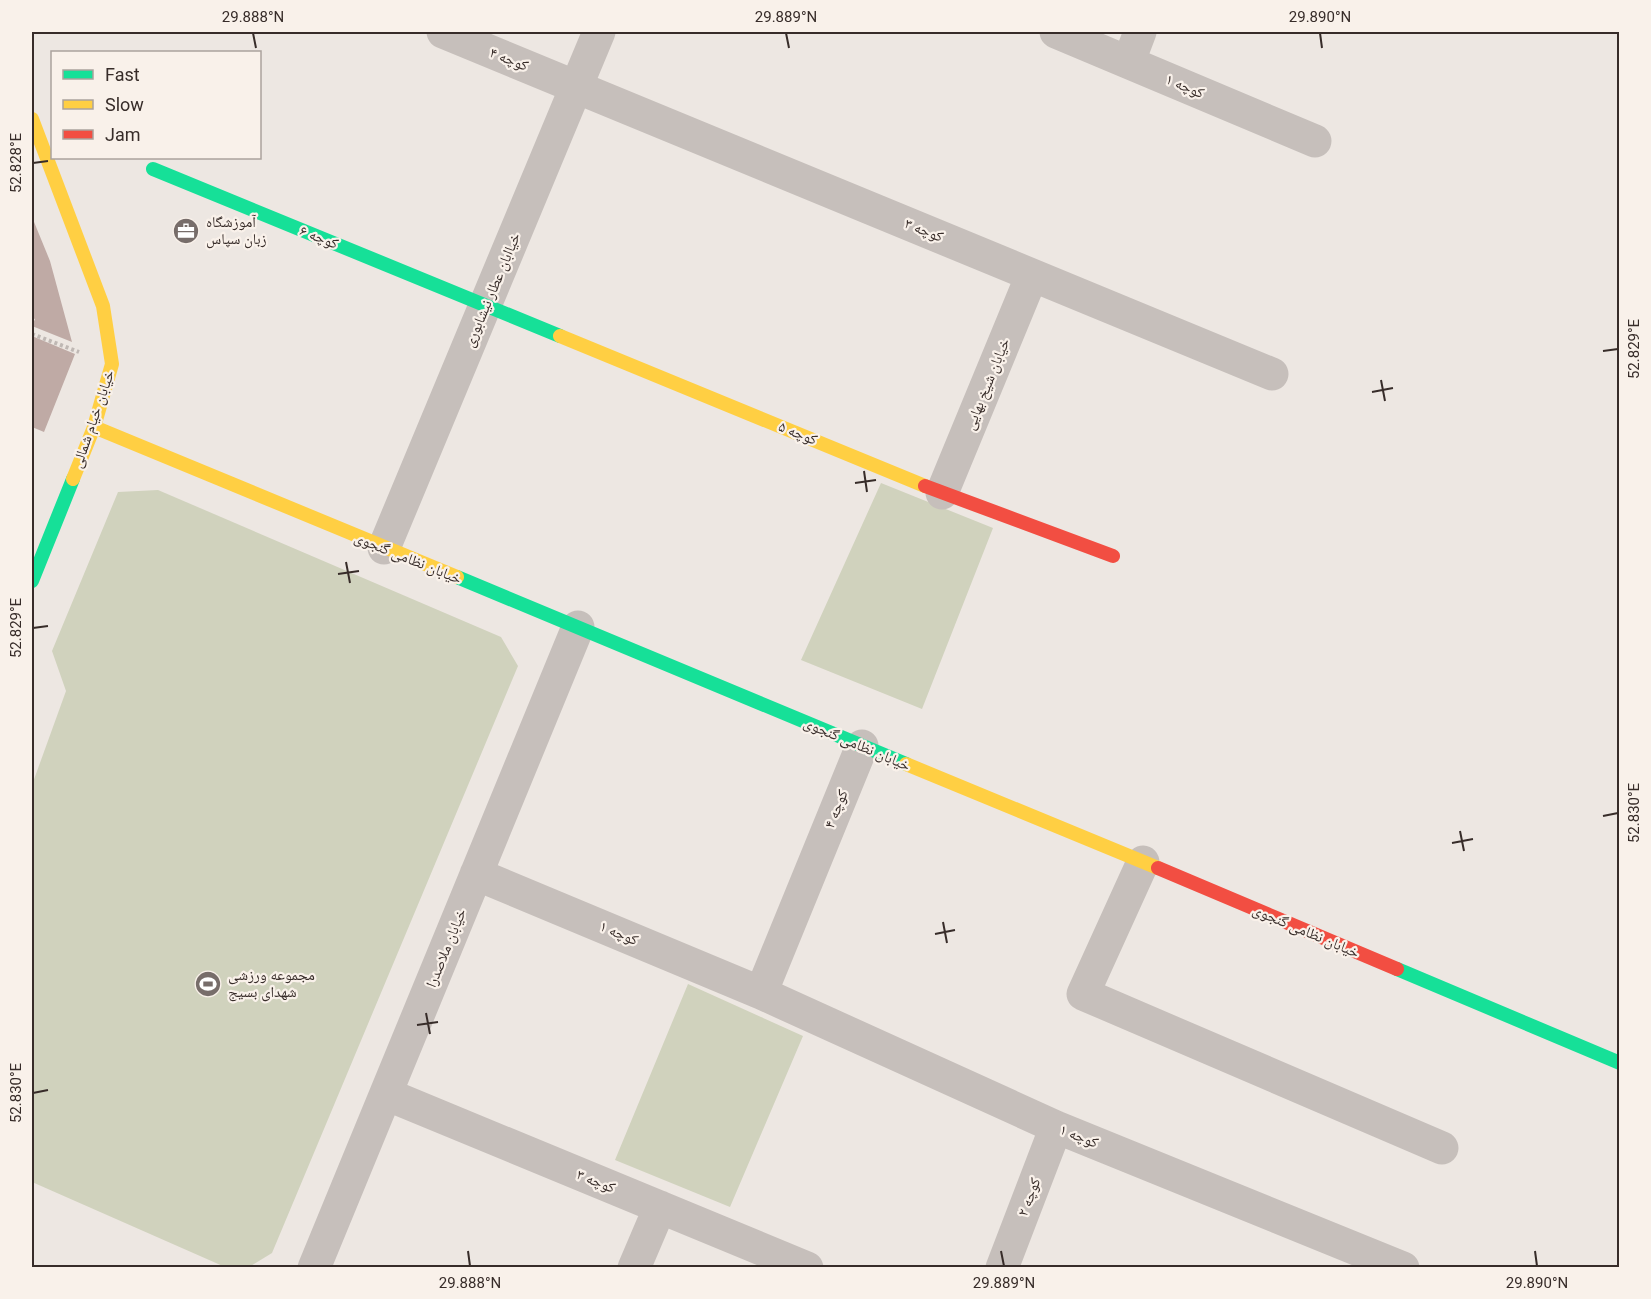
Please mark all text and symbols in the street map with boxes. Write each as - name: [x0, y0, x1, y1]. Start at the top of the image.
- text: 29.888°N: [222, 8, 284, 26]
- text: 29.889°N: [755, 8, 817, 26]
- text: 29.890°N: [1289, 8, 1351, 26]
- street label: کوچه ۴: [487, 43, 531, 75]
- legend: [51, 51, 261, 159]
- text: Fast: [105, 64, 140, 85]
- street label: کوچه ۱: [1163, 70, 1207, 102]
- text: Slow: [105, 94, 144, 115]
- text: Jam: [105, 124, 141, 145]
- text: 52.828°E: [7, 132, 25, 193]
- place label: آموزشگاه زبان سپاس: [206, 213, 267, 249]
- street label: کوچه ۳: [902, 214, 946, 246]
- office icon: آموزشگاه زبان سپاس: [171, 216, 201, 246]
- street label: کوچه ۶: [297, 221, 341, 253]
- street label: خیاابان عطار نیشابوری: [460, 230, 525, 350]
- text: 52.829°E: [1625, 318, 1643, 379]
- street label: خیابان شیخ بهایی: [960, 335, 1015, 433]
- street label: خیابان خیام شمالی: [68, 367, 119, 471]
- street label: کوچه ۵: [776, 417, 820, 449]
- street label: خیابان نظامی گنجوی: [351, 528, 465, 589]
- text: 52.829°E: [7, 597, 25, 658]
- street label: خیابان نظامی گنجوی: [800, 713, 914, 776]
- text: 52.830°E: [1625, 782, 1643, 843]
- street label: کوچه ۴: [820, 787, 852, 831]
- street label: خیابان نظامی گنجوی: [1249, 900, 1363, 963]
- street label: خیابان ملاصدرا: [422, 906, 471, 990]
- street label: کوچه ۱: [597, 917, 641, 949]
- place label: مجموعه ورزشی شهدای بسیج: [228, 966, 315, 1002]
- sports icon: مجموعه ورزشی شهدای بسیج: [193, 969, 223, 999]
- text: 52.830°E: [7, 1062, 25, 1123]
- street label: کوچه ۱: [1057, 1120, 1101, 1152]
- street label: کوچه ۳: [574, 1165, 618, 1197]
- street label: کوچه ۲: [1013, 1175, 1045, 1219]
- text: 29.888°N: [439, 1274, 501, 1292]
- text: 29.889°N: [973, 1274, 1035, 1292]
- text: 29.890°N: [1506, 1274, 1568, 1292]

